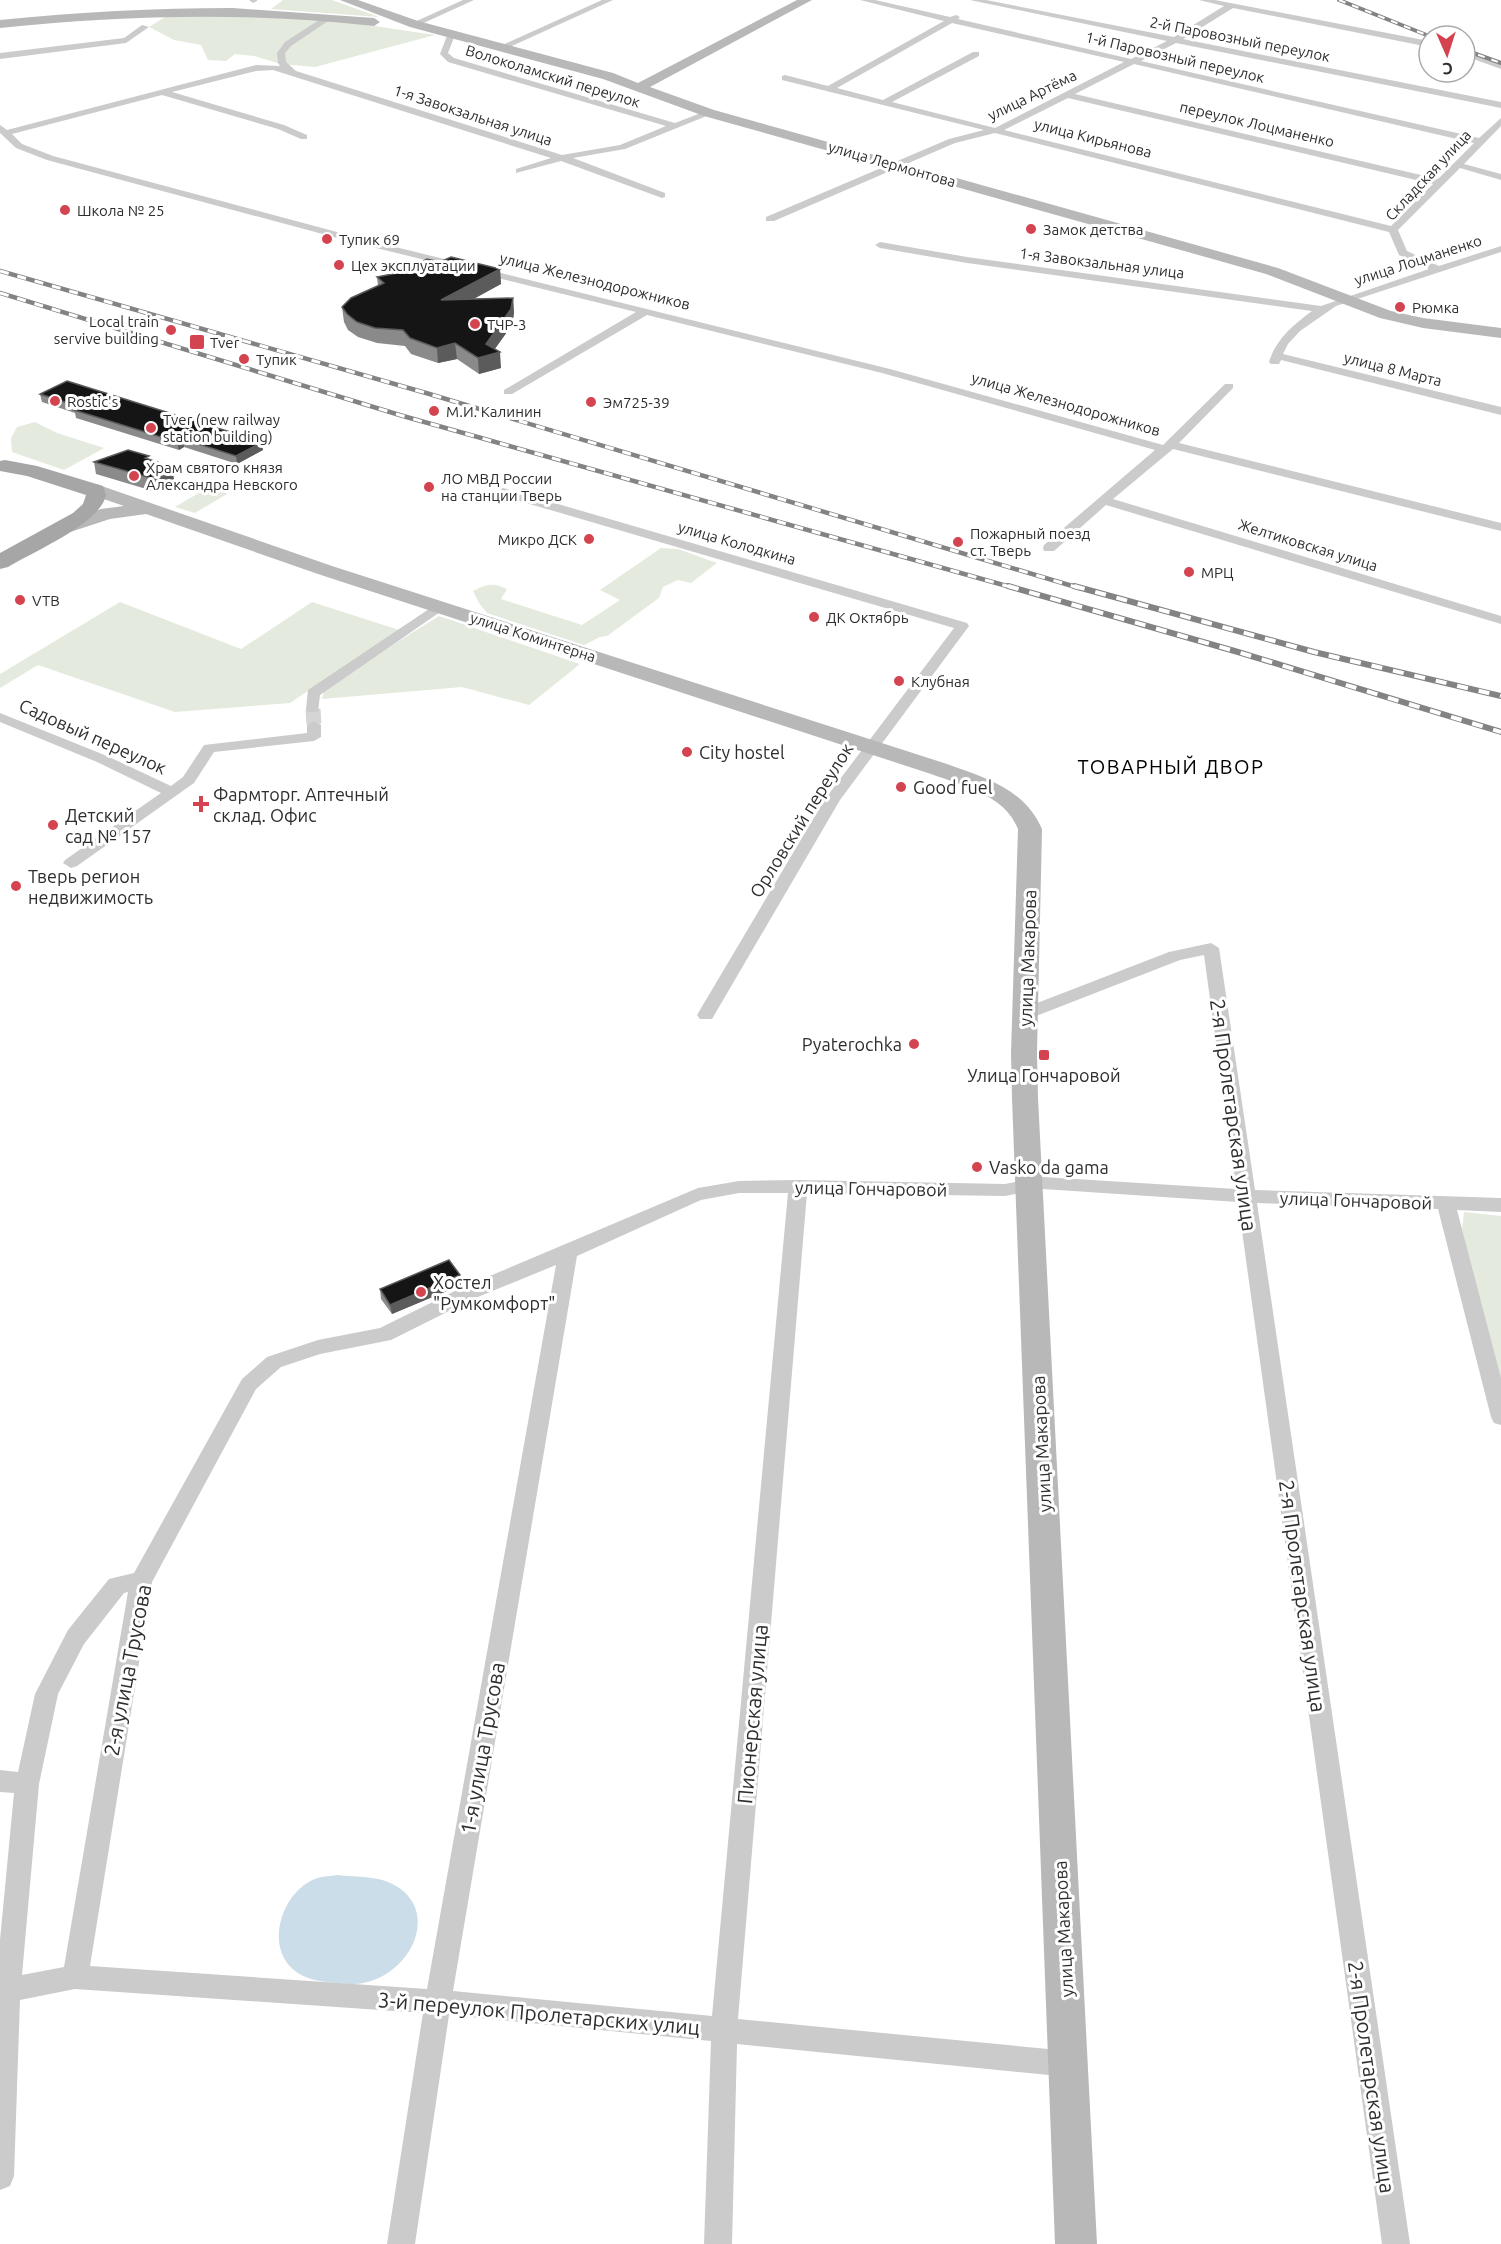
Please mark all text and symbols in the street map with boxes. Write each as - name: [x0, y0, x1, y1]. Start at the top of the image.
- street label: 2-й Паровозный переулок: [1148, 13, 1332, 65]
- north arrow: [1417, 24, 1477, 84]
- street label: 1-й Паровозный переулок: [1084, 28, 1266, 86]
- street label: Волоколамский переулок: [464, 41, 643, 111]
- text: С: [1442, 60, 1453, 78]
- street label: улица Артёма: [985, 66, 1079, 124]
- street label: 1-я Завокзальная улица: [392, 81, 554, 149]
- street label: переулок Лоцманенко: [1178, 98, 1336, 150]
- street label: улица Кирьянова: [1032, 115, 1154, 161]
- street label: Складская улица: [1382, 126, 1474, 224]
- street label: улица Лермонтова: [826, 138, 958, 190]
- place label: Школа № 25: [77, 202, 165, 219]
- marker: Школа № 25: [58, 203, 72, 217]
- place label: Замок детства: [1043, 221, 1144, 238]
- marker: Замок детства: [1024, 222, 1038, 236]
- place label: Тупик 69: [339, 231, 400, 248]
- street label: улица Лоцманенко: [1352, 231, 1484, 289]
- marker: Тупик 69: [320, 232, 334, 246]
- street label: 1-я Завокзальная улица: [1019, 244, 1185, 282]
- street label: улица Железнодорожников: [498, 249, 692, 313]
- place label: Цех эксплуатации: [351, 257, 476, 274]
- marker: Цех эксплуатации: [332, 258, 346, 272]
- place label: Рюмка: [1412, 299, 1459, 316]
- marker: Рюмка: [1393, 300, 1407, 314]
- place label: Local train servive building: [54, 313, 159, 347]
- place label: ТЧР-3: [487, 316, 526, 333]
- marker: ТЧР-3: [468, 317, 482, 331]
- marker: Local train servive building: [164, 323, 178, 337]
- marker: Tver: [188, 333, 206, 351]
- place label: Tver: [210, 334, 240, 351]
- street label: улица 8 Марта: [1342, 349, 1444, 389]
- place label: Тупик: [256, 351, 297, 368]
- marker: Тупик: [237, 352, 251, 366]
- street label: улица Железнодорожников: [970, 369, 1162, 439]
- place label: Rostic's: [67, 393, 118, 410]
- marker: Rostic's: [48, 394, 62, 408]
- place label: Эм725-39: [603, 394, 670, 411]
- marker: Эм725-39: [584, 395, 598, 409]
- place label: М.И. Калинин: [446, 403, 542, 420]
- marker: М.И. Калинин: [427, 404, 441, 418]
- place label: Tver (new railway station building): [163, 411, 280, 445]
- marker: Tver (new railway station building): [144, 421, 158, 435]
- place label: Храм святого князя Александра Невского: [146, 459, 298, 493]
- marker: Храм святого князя Александра Невского: [127, 469, 141, 483]
- place label: ЛО МВД России на станции Тверь: [441, 470, 562, 504]
- marker: ЛО МВД России на станции Тверь: [422, 480, 436, 494]
- street label: Желтиковская улица: [1236, 516, 1380, 574]
- street label: улица Колодкина: [676, 518, 798, 568]
- place label: Пожарный поезд ст. Тверь: [970, 525, 1091, 559]
- place label: Микро ДСК: [498, 531, 577, 548]
- marker: Микро ДСК: [582, 532, 596, 546]
- marker: Пожарный поезд ст. Тверь: [951, 535, 965, 549]
- place label: МРЦ: [1201, 564, 1234, 581]
- marker: МРЦ: [1182, 565, 1196, 579]
- place label: VTB: [32, 592, 60, 609]
- marker: VTB: [13, 593, 27, 607]
- street label: улица Коминтерна: [468, 609, 598, 665]
- place label: ДК Октябрь: [826, 609, 909, 626]
- marker: ДК Октябрь: [807, 610, 821, 624]
- place label: Клубная: [911, 673, 970, 690]
- marker: Клубная: [892, 674, 906, 688]
- street label: Садовый переулок: [16, 695, 170, 777]
- street label: Орловский переулок: [745, 739, 857, 901]
- place label: City hostel: [699, 742, 785, 762]
- marker: City hostel: [680, 745, 694, 759]
- district label: ТОВАРНЫЙ ДВОР: [1077, 755, 1265, 778]
- place label: Good fuel: [913, 777, 993, 797]
- marker: Good fuel: [894, 780, 908, 794]
- place label: Фармторг. Аптечный склад. Офис: [213, 784, 389, 825]
- marker: Фармторг. Аптечный склад. Офис: [194, 797, 208, 811]
- place label: Детский сад № 157: [65, 805, 152, 846]
- marker: Детский сад № 157: [46, 818, 60, 832]
- place label: Тверь регион недвижимость: [28, 866, 153, 907]
- marker: Тверь регион недвижимость: [9, 879, 23, 893]
- street label: улица Макарова: [1015, 889, 1039, 1027]
- street label: 2-я Пролетарская улица: [1206, 997, 1262, 1233]
- place label: Pyaterochka: [802, 1034, 902, 1054]
- marker: Pyaterochka: [907, 1037, 921, 1051]
- marker: Улица Гончаровой: [1037, 1048, 1051, 1062]
- place label: Улица Гончаровой: [967, 1065, 1121, 1085]
- place label: Vasko da gama: [989, 1157, 1109, 1177]
- marker: Vasko da gama: [970, 1160, 984, 1174]
- street label: улица Гончаровой: [795, 1177, 947, 1199]
- street label: улица Гончаровой: [1279, 1187, 1433, 1213]
- place label: Хостел "Румкомфорт": [433, 1272, 555, 1313]
- marker: Хостел "Румкомфорт": [414, 1285, 428, 1299]
- street label: улица Макарова: [1027, 1375, 1055, 1513]
- street label: 2-я Пролетарская улица: [1275, 1478, 1331, 1714]
- street label: 2-я улица Трусова: [99, 1582, 155, 1758]
- street label: Пионерская улица: [732, 1623, 772, 1805]
- street label: 1-я улица Трусова: [455, 1660, 509, 1836]
- street label: улица Макарова: [1049, 1860, 1077, 1998]
- street label: 2-я Пролетарская улица: [1344, 1959, 1400, 2195]
- street label: 3-й переулок Пролетарских улиц: [377, 1987, 701, 2039]

